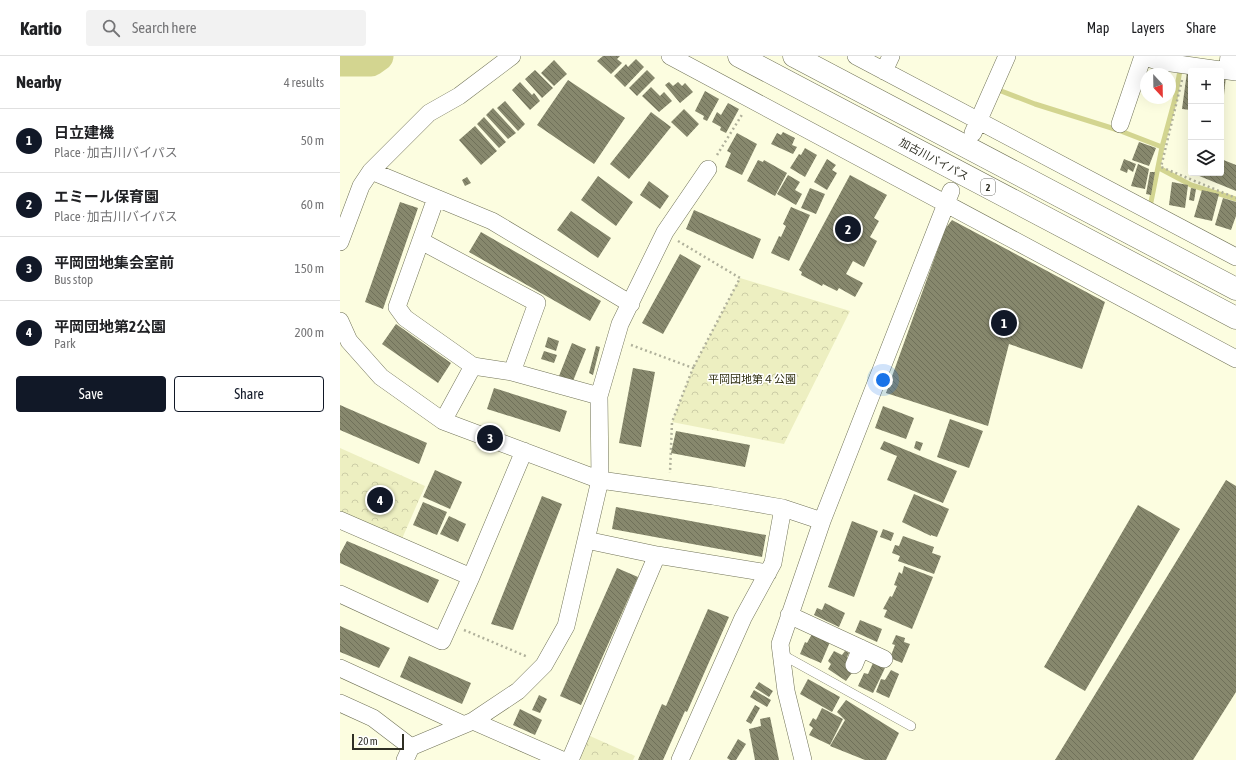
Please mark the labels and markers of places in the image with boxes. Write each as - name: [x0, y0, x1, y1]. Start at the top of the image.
- pin: 2: [835, 214, 861, 244]
- pin: 1: [991, 308, 1017, 338]
- pin: 3: [477, 423, 503, 453]
- pin: 4: [367, 485, 393, 515]

